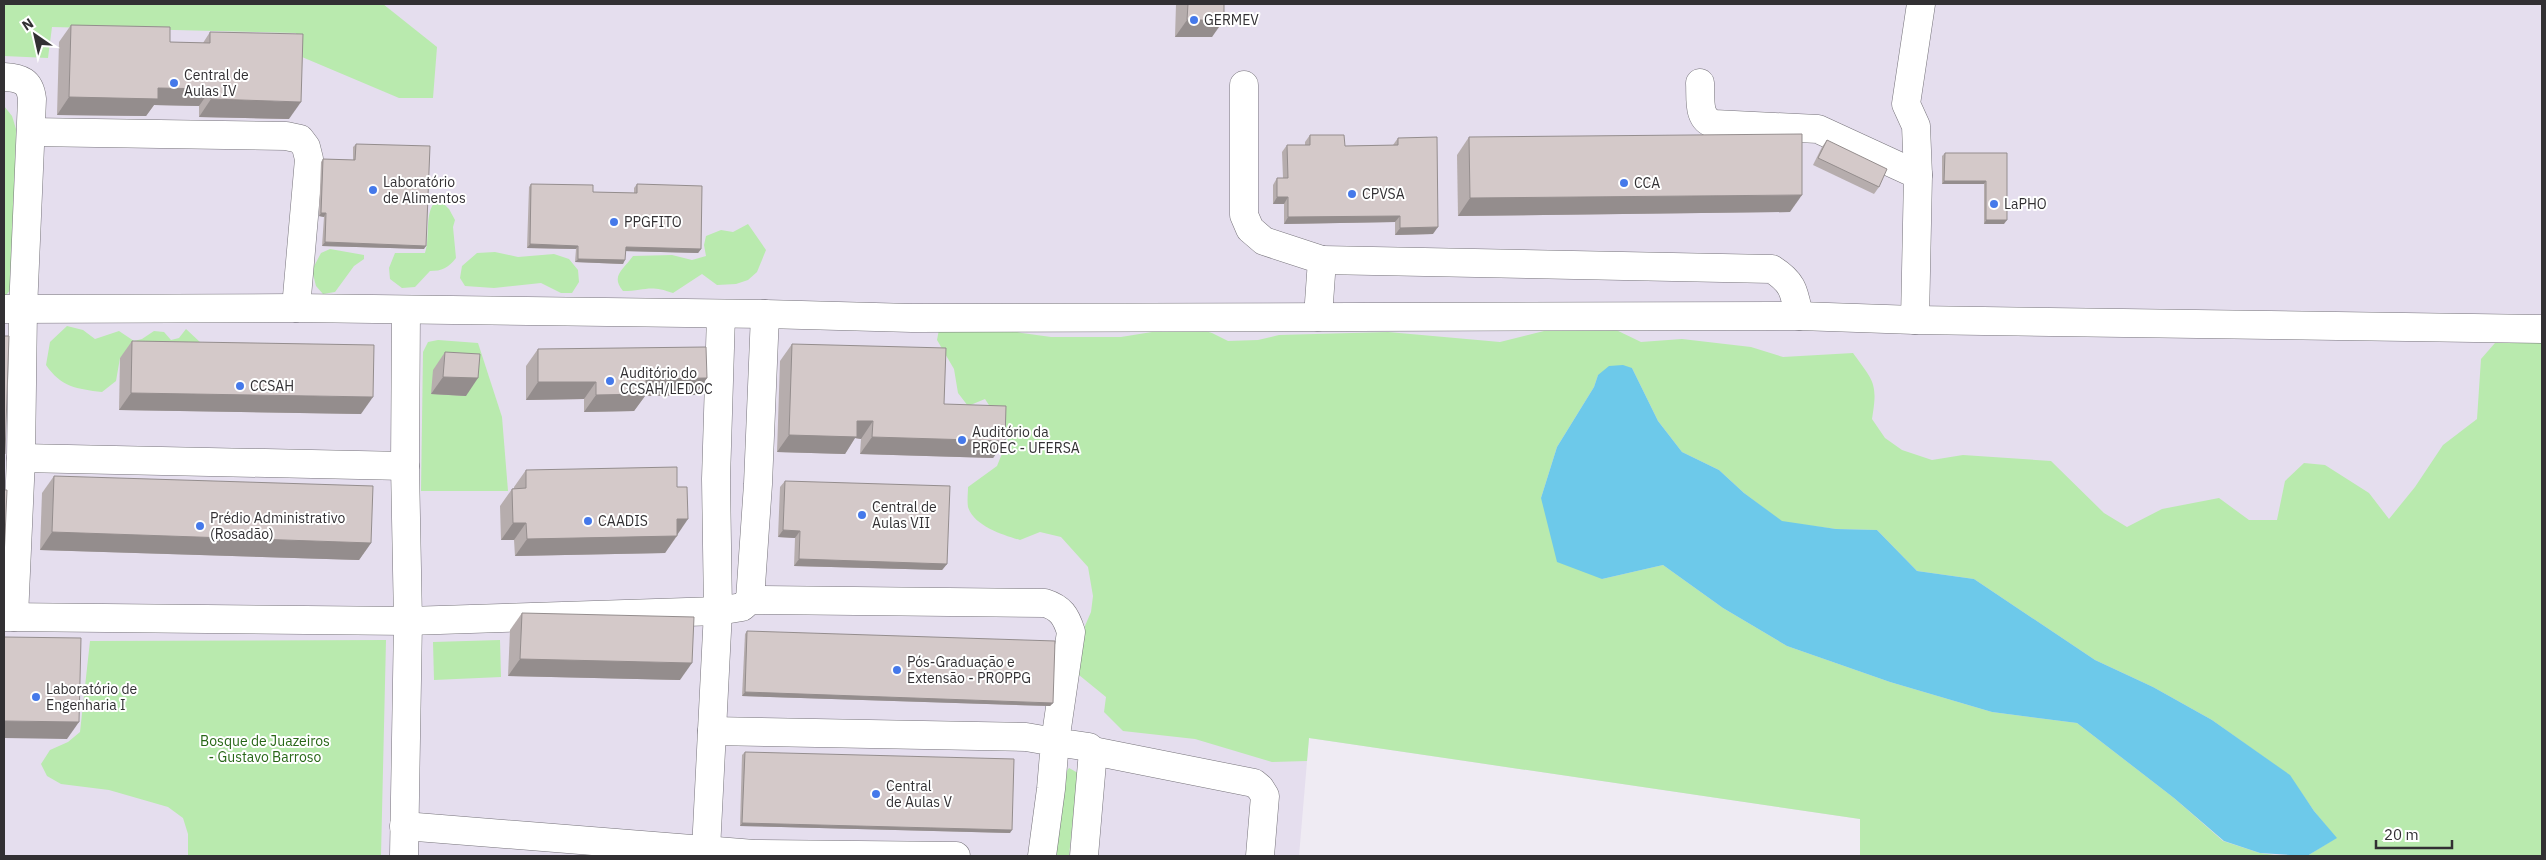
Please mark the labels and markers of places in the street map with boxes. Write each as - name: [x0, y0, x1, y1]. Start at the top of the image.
- place label: GERMEV: [1204, 11, 1259, 29]
- marker: GERMEV: [1188, 14, 1200, 26]
- place label: Central de Aulas IV: [184, 66, 249, 100]
- marker: Central de Aulas IV: [168, 77, 180, 89]
- place label: Laboratório de Alimentos: [383, 173, 466, 207]
- place label: CCA: [1634, 174, 1660, 192]
- marker: CCA: [1618, 177, 1630, 189]
- marker: Laboratório de Alimentos: [367, 184, 379, 196]
- place label: CPVSA: [1362, 185, 1405, 203]
- marker: CPVSA: [1346, 188, 1358, 200]
- place label: LaPHO: [2004, 195, 2047, 213]
- marker: LaPHO: [1988, 198, 2000, 210]
- place label: PPGFITO: [624, 213, 682, 231]
- marker: PPGFITO: [608, 216, 620, 228]
- place label: Auditório do CCSAH/LEDOC: [620, 364, 713, 398]
- marker: Auditório do CCSAH/LEDOC: [604, 375, 616, 387]
- place label: CCSAH: [250, 377, 294, 395]
- marker: CCSAH: [234, 380, 246, 392]
- place label: Auditório da PROEC - UFERSA: [972, 423, 1080, 457]
- marker: Auditório da PROEC - UFERSA: [956, 434, 968, 446]
- place label: Central de Aulas VII: [872, 498, 937, 532]
- place label: Prédio Administrativo (Rosadão): [210, 509, 346, 543]
- marker: Central de Aulas VII: [856, 509, 868, 521]
- place label: CAADIS: [598, 512, 648, 530]
- marker: CAADIS: [582, 515, 594, 527]
- marker: Prédio Administrativo (Rosadão): [194, 520, 206, 532]
- place label: Pós-Graduação e Extensão - PROPPG: [907, 653, 1031, 687]
- marker: Pós-Graduação e Extensão - PROPPG: [891, 664, 903, 676]
- place label: Laboratório de Engenharia I: [46, 680, 138, 714]
- marker: Laboratório de Engenharia I: [30, 691, 42, 703]
- place label: Central de Aulas V: [886, 777, 952, 811]
- marker: Central de Aulas V: [870, 788, 882, 800]

